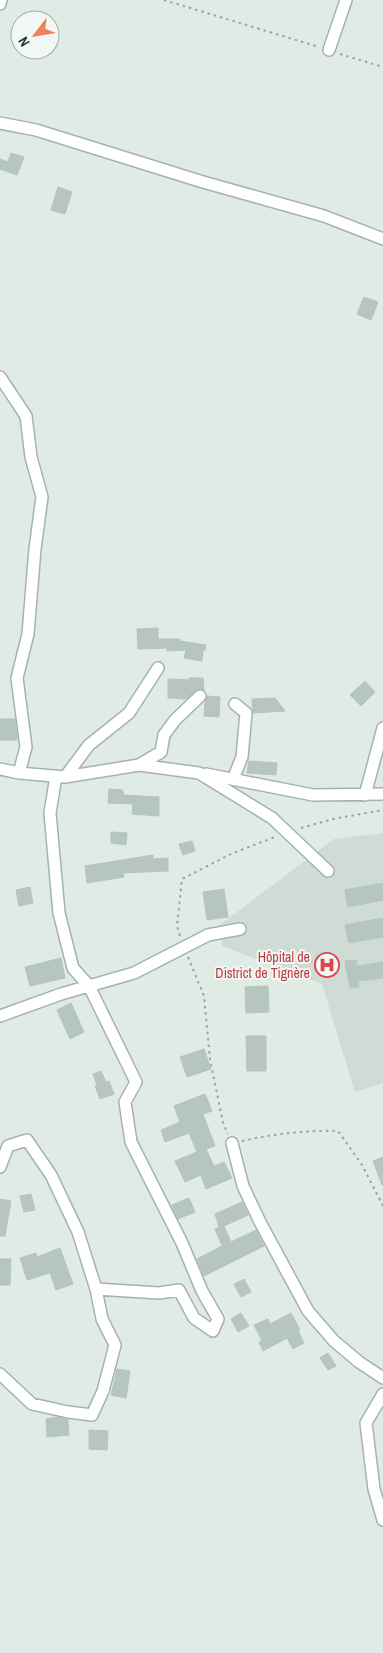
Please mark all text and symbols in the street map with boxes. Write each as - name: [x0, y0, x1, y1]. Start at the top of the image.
- north arrow: [10, 10, 60, 60]
- text: N: [14, 34, 34, 50]
- place label: Hôpital de District de Tignère: [215, 948, 310, 982]
- hospital icon: Hôpital de District de Tignère: [314, 952, 340, 978]

